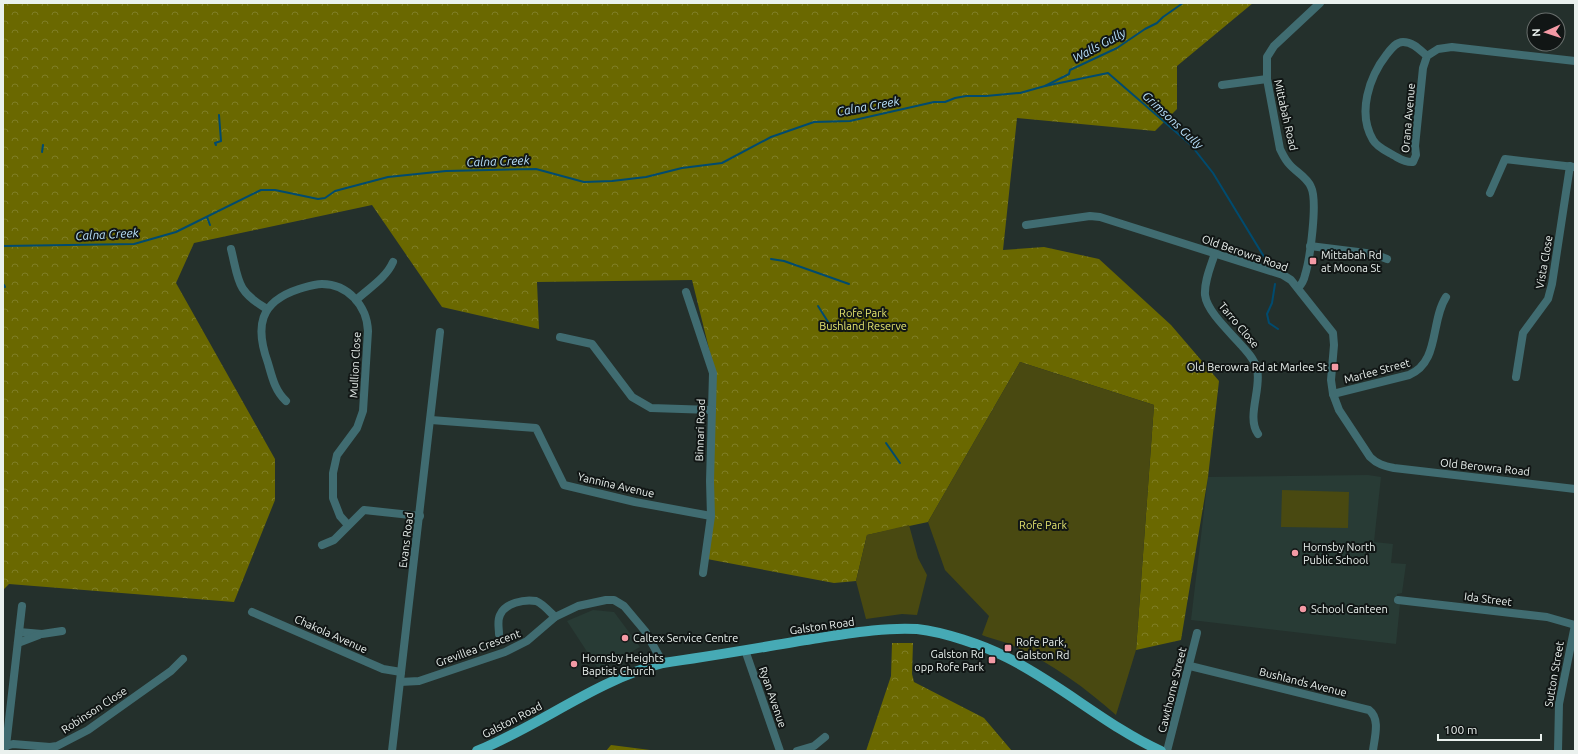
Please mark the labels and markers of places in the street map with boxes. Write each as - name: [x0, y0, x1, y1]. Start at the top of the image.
- place label: Mittabah Rd at Moona St: [1321, 249, 1382, 274]
- marker: Mittabah Rd at Moona St: [1308, 256, 1318, 266]
- place label: Old Berowra Rd at Marlee St: [1187, 361, 1328, 373]
- marker: Old Berowra Rd at Marlee St: [1330, 362, 1340, 372]
- place label: Hornsby North Public School: [1303, 541, 1376, 566]
- marker: Hornsby North Public School: [1290, 548, 1300, 558]
- place label: School Canteen: [1311, 603, 1388, 615]
- marker: School Canteen: [1298, 604, 1308, 614]
- place label: Caltex Service Centre: [633, 632, 738, 644]
- marker: Caltex Service Centre: [620, 633, 630, 643]
- place label: Rofe Park, Galston Rd: [1016, 636, 1069, 661]
- marker: Rofe Park, Galston Rd: [1003, 643, 1013, 653]
- place label: Galston Rd opp Rofe Park: [914, 648, 984, 673]
- place label: Hornsby Heights Baptist Church: [582, 652, 664, 677]
- marker: Galston Rd opp Rofe Park: [987, 655, 997, 665]
- marker: Hornsby Heights Baptist Church: [569, 659, 579, 669]

